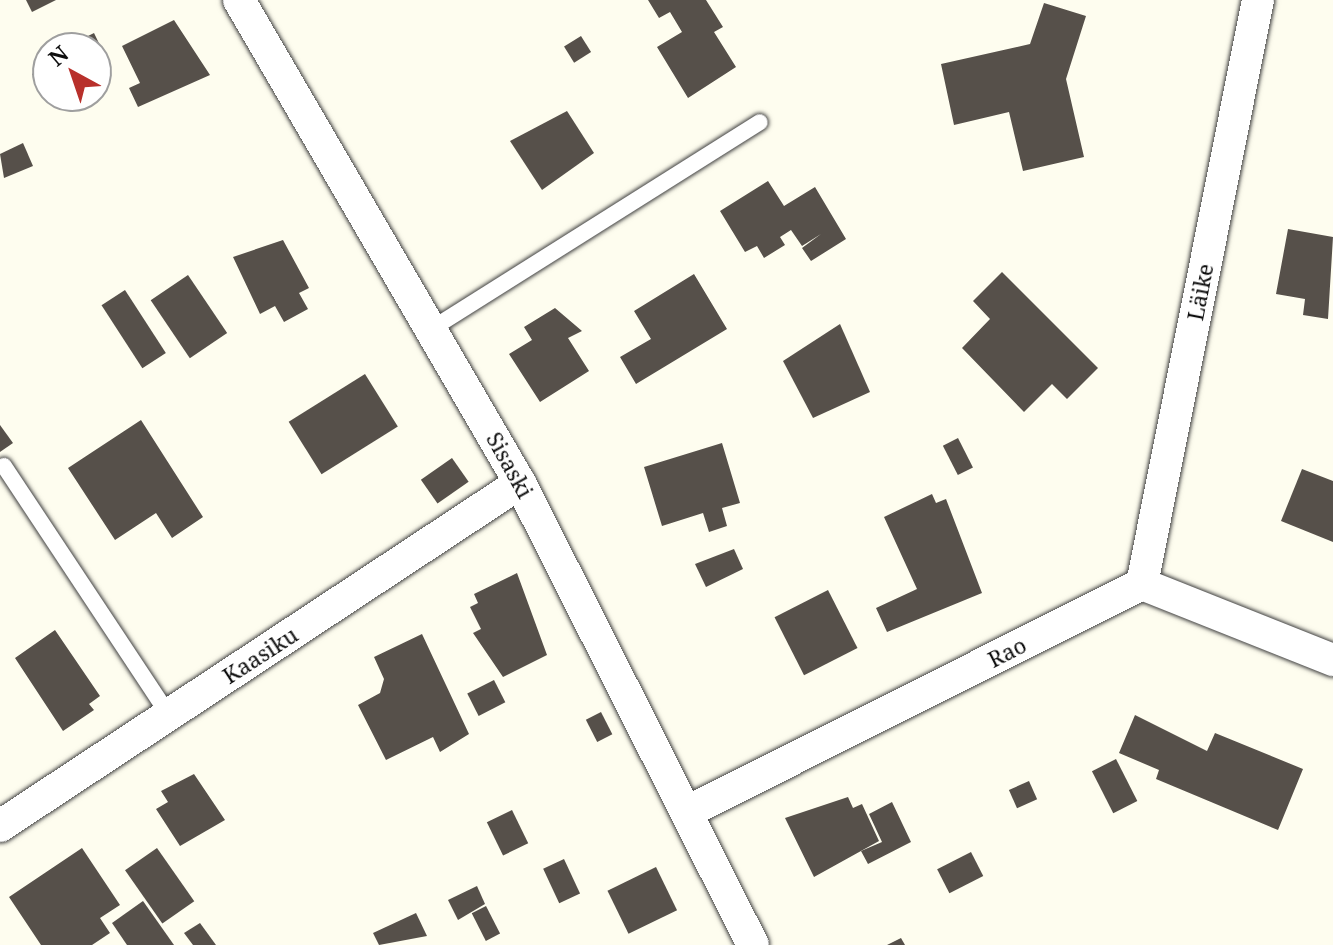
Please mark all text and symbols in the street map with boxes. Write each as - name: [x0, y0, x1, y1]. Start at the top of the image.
- north arrow: [32, 32, 112, 112]
- text: N: [42, 38, 74, 72]
- street label: Läike: [1182, 261, 1218, 323]
- street label: Sisaski: [481, 427, 539, 503]
- street label: Kaasiku: [218, 621, 302, 689]
- street label: Rao: [983, 631, 1031, 673]

